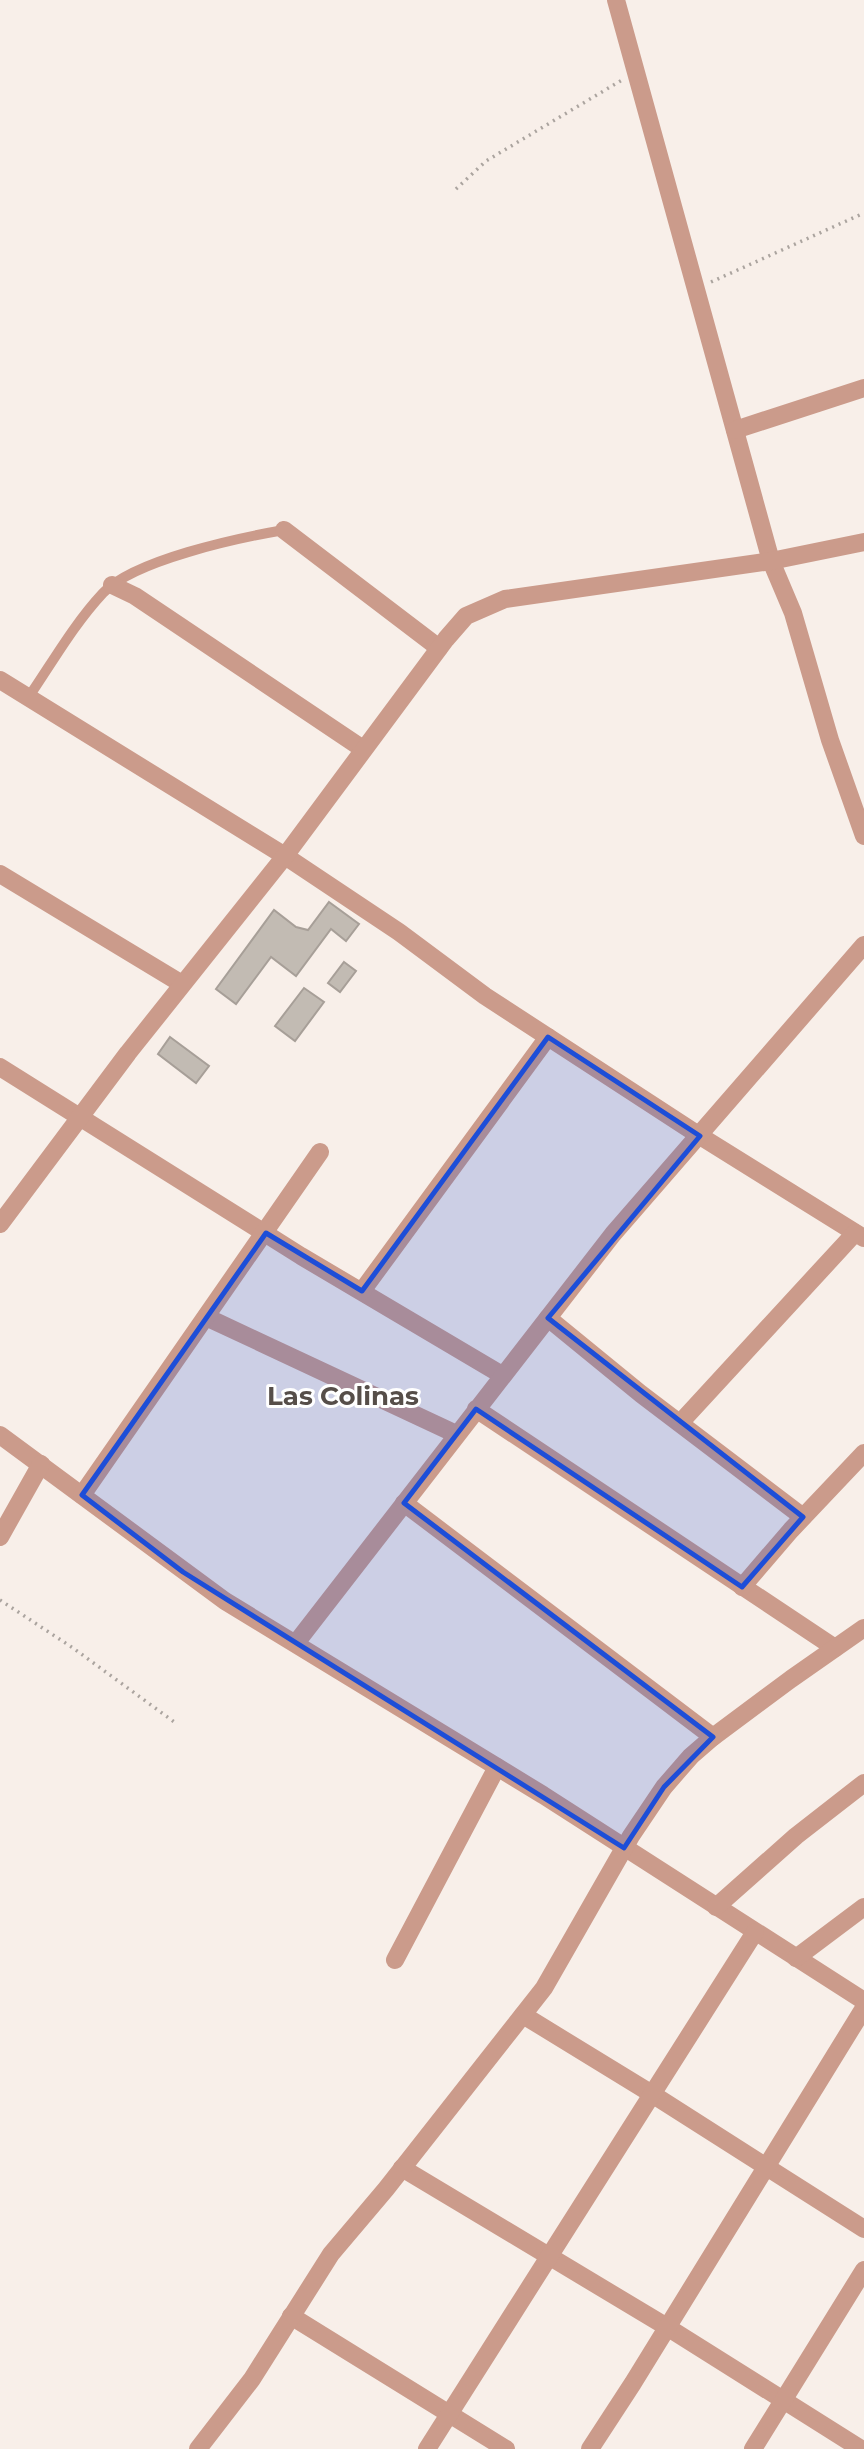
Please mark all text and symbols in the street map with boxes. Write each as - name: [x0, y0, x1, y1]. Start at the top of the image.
- district label: Las Colinas: [267, 1380, 419, 1412]

